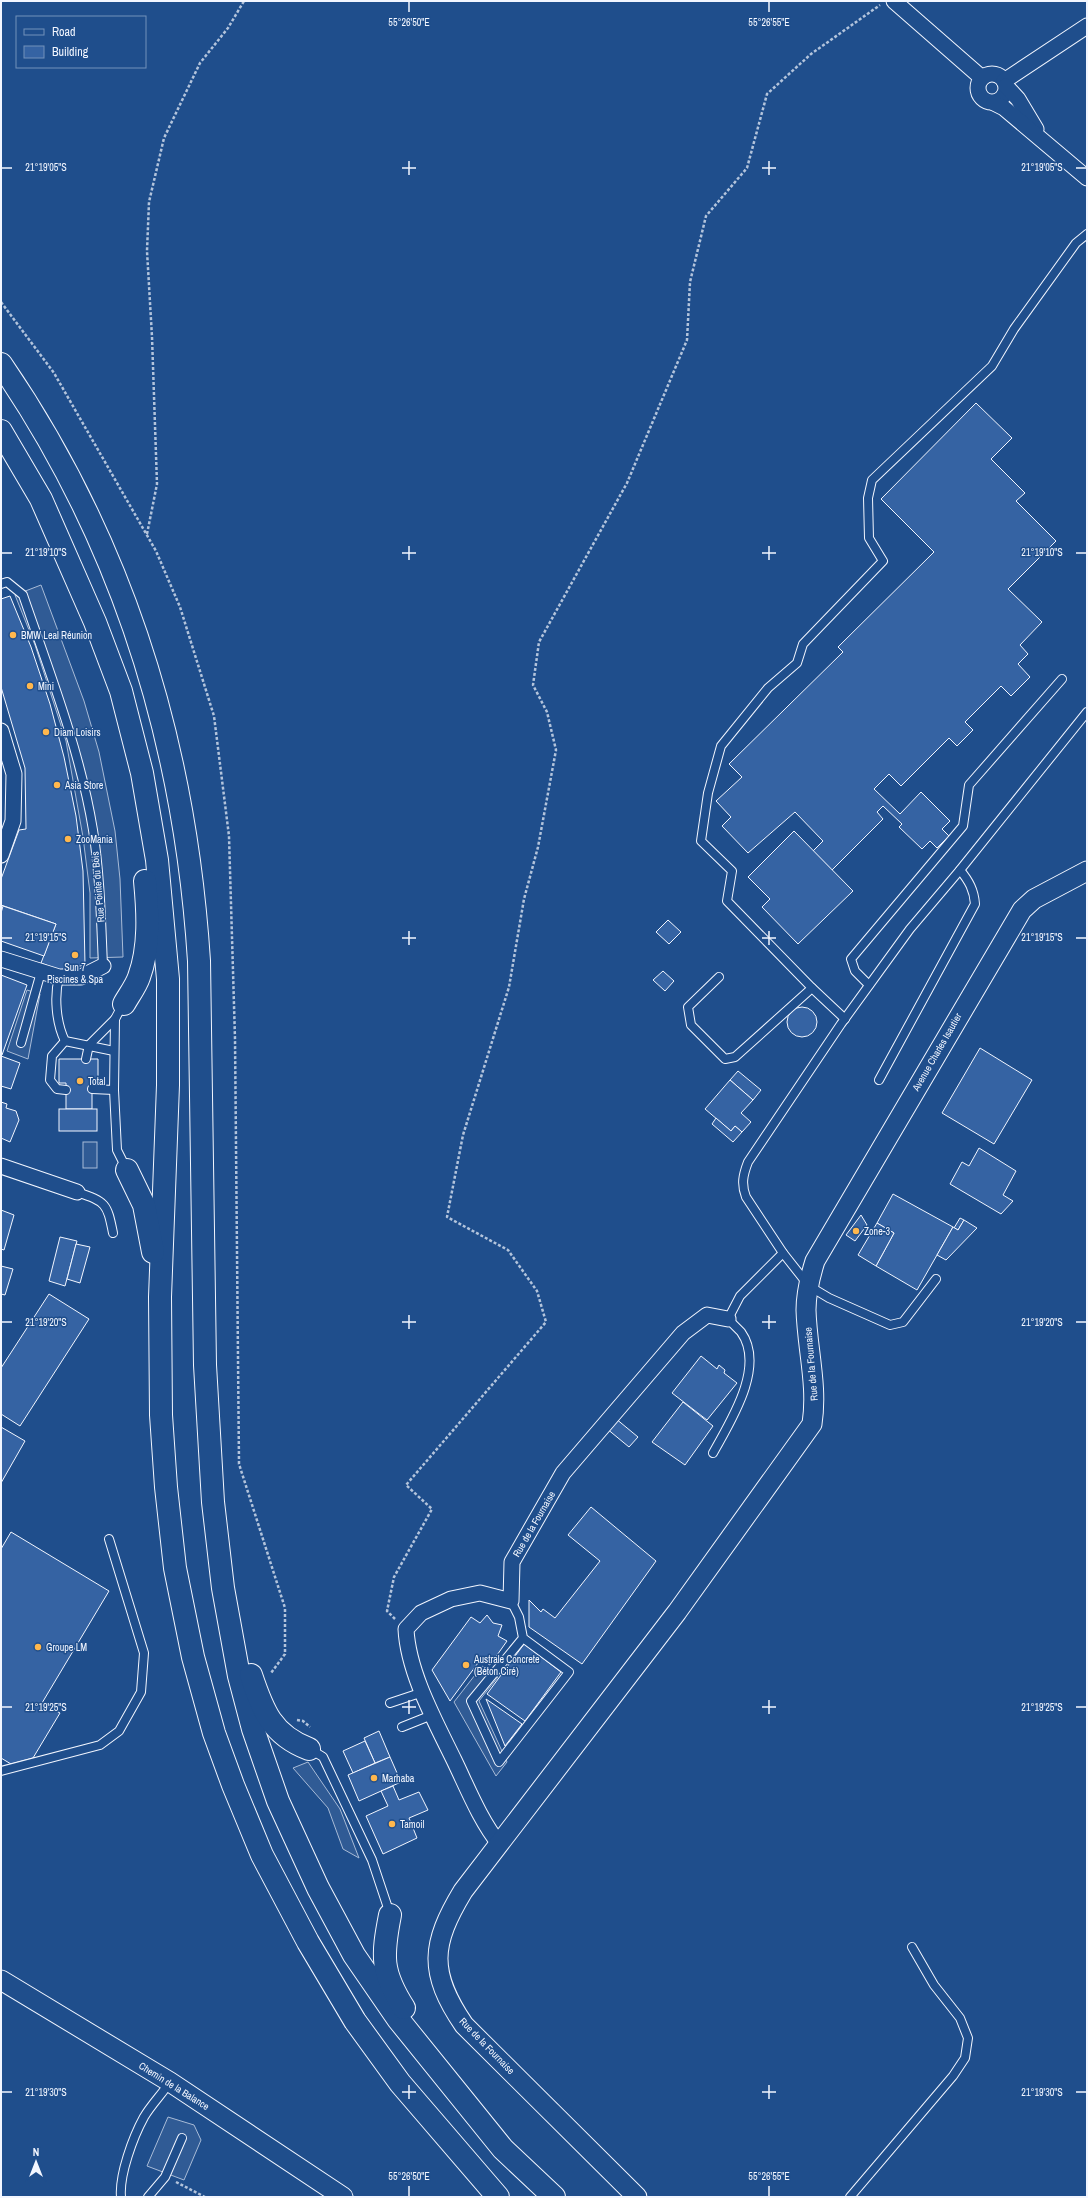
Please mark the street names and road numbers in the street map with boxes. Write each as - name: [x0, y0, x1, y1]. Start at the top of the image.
- street label: Rue Pointe du Bois: [88, 851, 108, 923]
- street label: Avenue Charles Isautier: [909, 1010, 965, 1094]
- street label: Rue de la Fournaise: [801, 1326, 821, 1401]
- street label: Rue de la Fournaise: [510, 1488, 558, 1559]
- street label: Rue de la Fournaise: [457, 2015, 518, 2077]
- street label: Chemin de la Balance: [136, 2059, 212, 2113]

